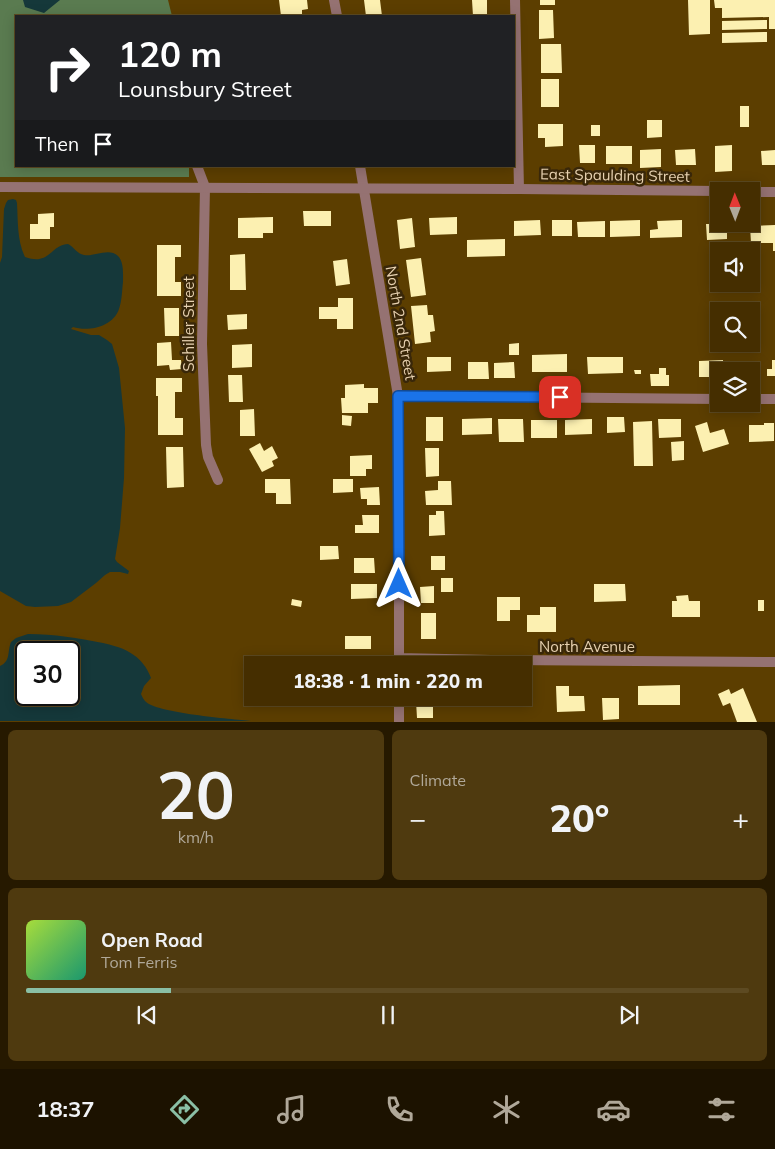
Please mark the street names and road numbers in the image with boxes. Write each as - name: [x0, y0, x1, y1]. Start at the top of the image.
- street label: East Spaulding Street: [540, 164, 690, 186]
- street label: North 2nd Street: [382, 264, 420, 382]
- street label: Schiller Street: [179, 276, 198, 372]
- street label: North Avenue: [539, 637, 635, 656]

